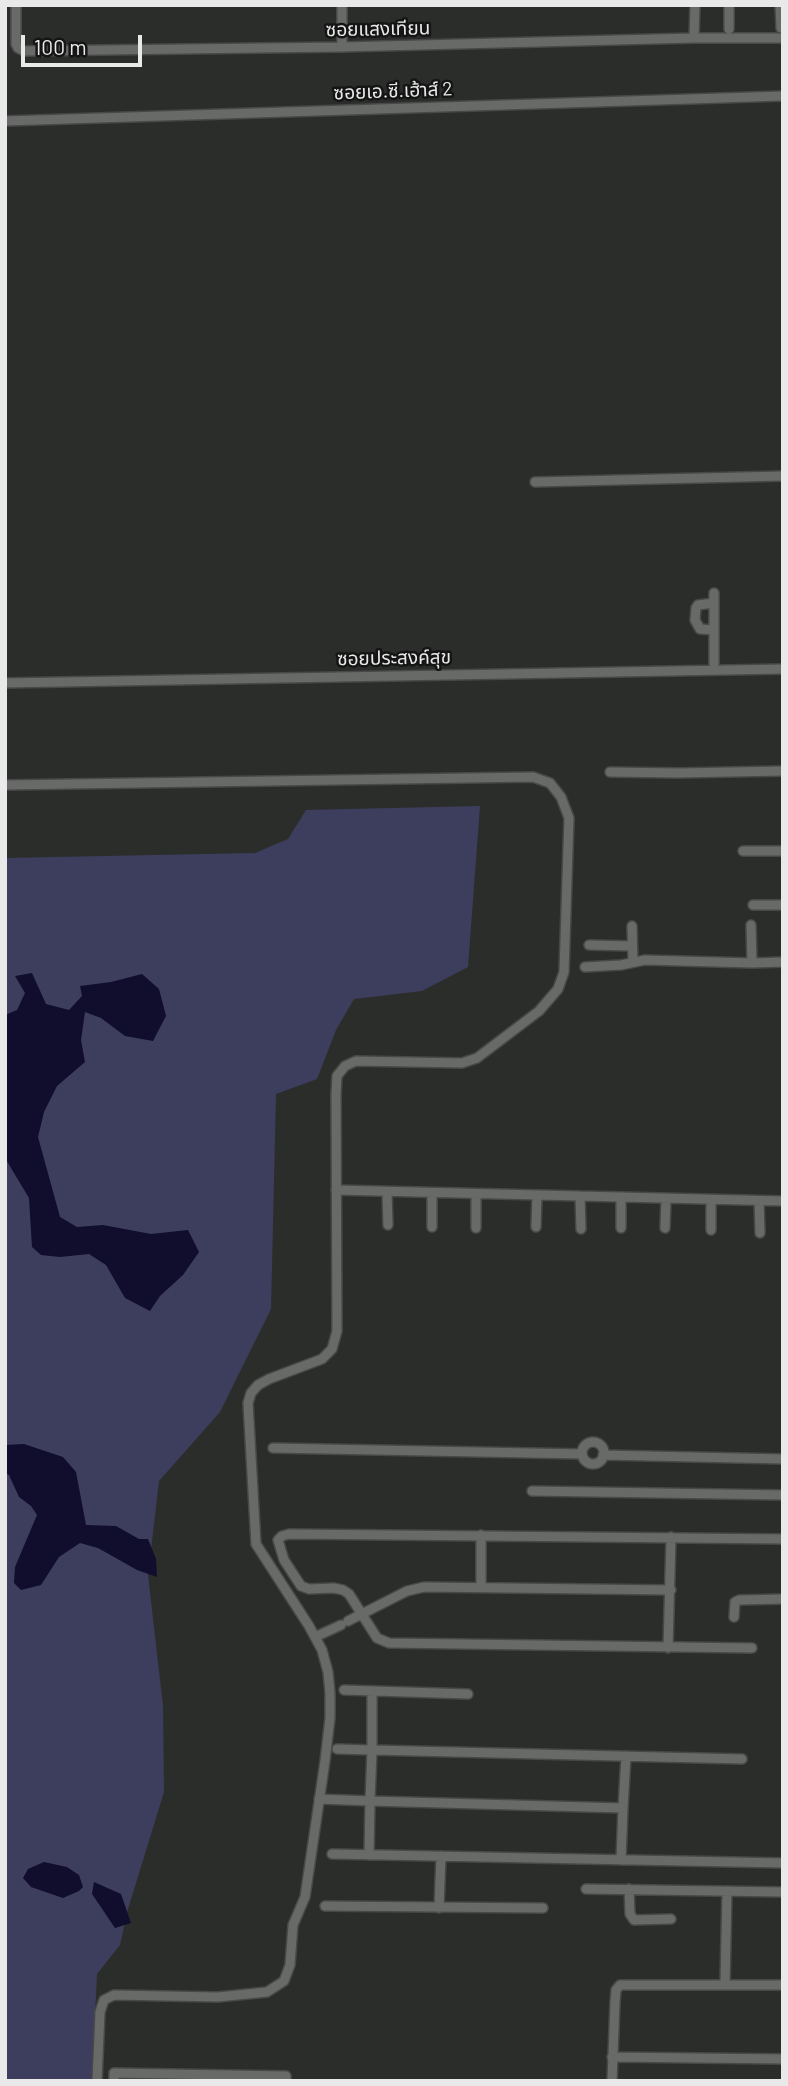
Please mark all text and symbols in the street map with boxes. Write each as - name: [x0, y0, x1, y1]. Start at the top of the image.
- street label: ซอยแสงเทียน: [326, 17, 430, 41]
- scale bar: [24, 21, 145, 65]
- text: 100 m: [34, 34, 87, 59]
- street label: ซอยเอ.ซี.เฮ้าส์ 2: [333, 78, 453, 104]
- street label: ซอยประสงค์สุข: [337, 646, 451, 670]

